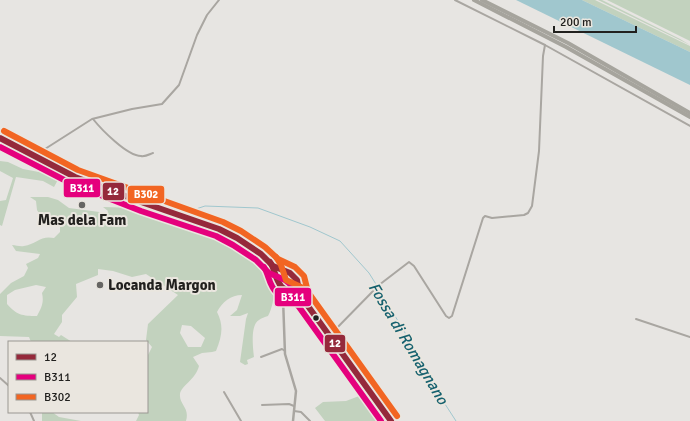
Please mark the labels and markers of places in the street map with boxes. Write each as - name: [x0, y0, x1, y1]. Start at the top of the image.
- marker: Mas dela Fam: [77, 200, 87, 210]
- place label: Mas dela Fam: [38, 211, 126, 229]
- place label: Locanda Margon: [108, 276, 216, 294]
- marker: Locanda Margon: [95, 280, 105, 290]
- unlabelled marker: [311, 313, 321, 323]

